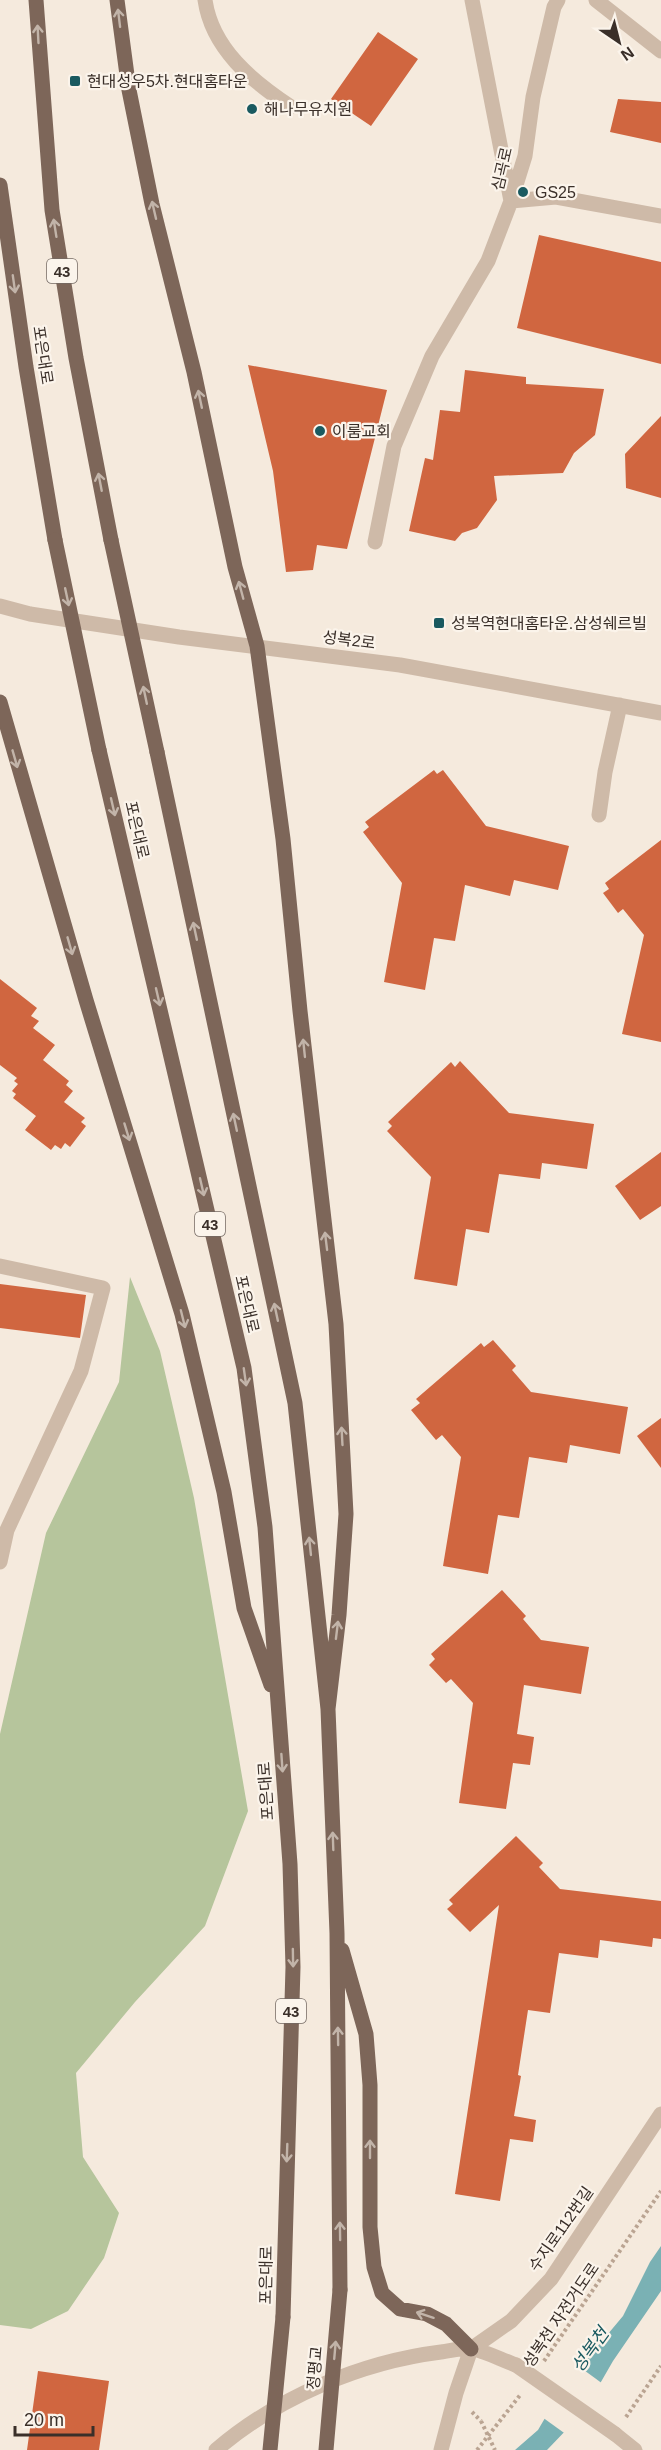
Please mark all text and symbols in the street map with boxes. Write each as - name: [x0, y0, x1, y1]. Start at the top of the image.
- one-way arrow: [114, 9, 125, 28]
- north arrow: [589, 12, 649, 72]
- one-way arrow: [32, 25, 43, 45]
- text: N: [618, 44, 637, 64]
- place label: 현대성우5차.현대홈타운: [87, 73, 248, 90]
- marker: 현대성우5차.현대홈타운: [68, 74, 82, 88]
- place label: 해나무유치원: [264, 101, 352, 118]
- marker: 해나무유치원: [245, 102, 259, 116]
- street label: 심곡로: [489, 145, 515, 192]
- place label: GS25: [535, 184, 576, 201]
- marker: GS25: [516, 185, 530, 199]
- one-way arrow: [147, 201, 159, 220]
- one-way arrow: [49, 219, 60, 239]
- road number: 43: [47, 259, 77, 283]
- one-way arrow: [9, 274, 20, 294]
- street label: 포은대로: [30, 325, 56, 386]
- one-way arrow: [194, 390, 205, 409]
- place label: 이룸교회: [332, 423, 391, 440]
- marker: 이룸교회: [313, 424, 327, 438]
- one-way arrow: [94, 473, 105, 493]
- one-way arrow: [235, 581, 247, 600]
- one-way arrow: [62, 587, 73, 606]
- place label: 성복역현대홈타운.삼성쉐르빌: [451, 615, 647, 632]
- marker: 성복역현대홈타운.삼성쉐르빌: [432, 616, 446, 630]
- street label: 성복2로: [322, 628, 377, 652]
- one-way arrow: [138, 686, 150, 705]
- one-way arrow: [10, 749, 21, 768]
- one-way arrow: [107, 798, 119, 817]
- street label: 포은대로: [122, 799, 152, 861]
- one-way arrow: [189, 921, 200, 941]
- one-way arrow: [65, 936, 76, 955]
- one-way arrow: [152, 987, 164, 1006]
- one-way arrow: [298, 1038, 309, 1058]
- one-way arrow: [229, 1112, 240, 1132]
- one-way arrow: [122, 1122, 133, 1141]
- one-way arrow: [196, 1177, 208, 1196]
- road number: 43: [195, 1212, 225, 1236]
- one-way arrow: [320, 1232, 331, 1252]
- street label: 포은대로: [232, 1273, 262, 1335]
- one-way arrow: [270, 1303, 281, 1323]
- one-way arrow: [177, 1309, 189, 1328]
- one-way arrow: [240, 1367, 251, 1387]
- one-way arrow: [337, 1426, 348, 1446]
- one-way arrow: [304, 1537, 315, 1557]
- one-way arrow: [332, 1621, 343, 1640]
- one-way arrow: [277, 1753, 288, 1773]
- street label: 포은대로: [255, 1761, 277, 1821]
- one-way arrow: [327, 1832, 339, 1852]
- one-way arrow: [287, 1948, 298, 1968]
- road number: 43: [276, 1999, 306, 2023]
- one-way arrow: [332, 2027, 343, 2047]
- one-way arrow: [364, 2139, 376, 2159]
- one-way arrow: [281, 2143, 292, 2163]
- street label: 수지로112번길: [526, 2184, 596, 2274]
- one-way arrow: [334, 2222, 345, 2242]
- street label: 포은대로: [257, 2245, 275, 2305]
- street label: 성복천 자전거도로: [519, 2259, 603, 2371]
- one-way arrow: [415, 2309, 434, 2320]
- water label: 성복천: [567, 2324, 613, 2376]
- one-way arrow: [330, 2340, 341, 2360]
- street label: 정평교: [305, 2345, 325, 2391]
- scale bar: [15, 2399, 93, 2437]
- text: 20 m: [24, 2410, 64, 2430]

